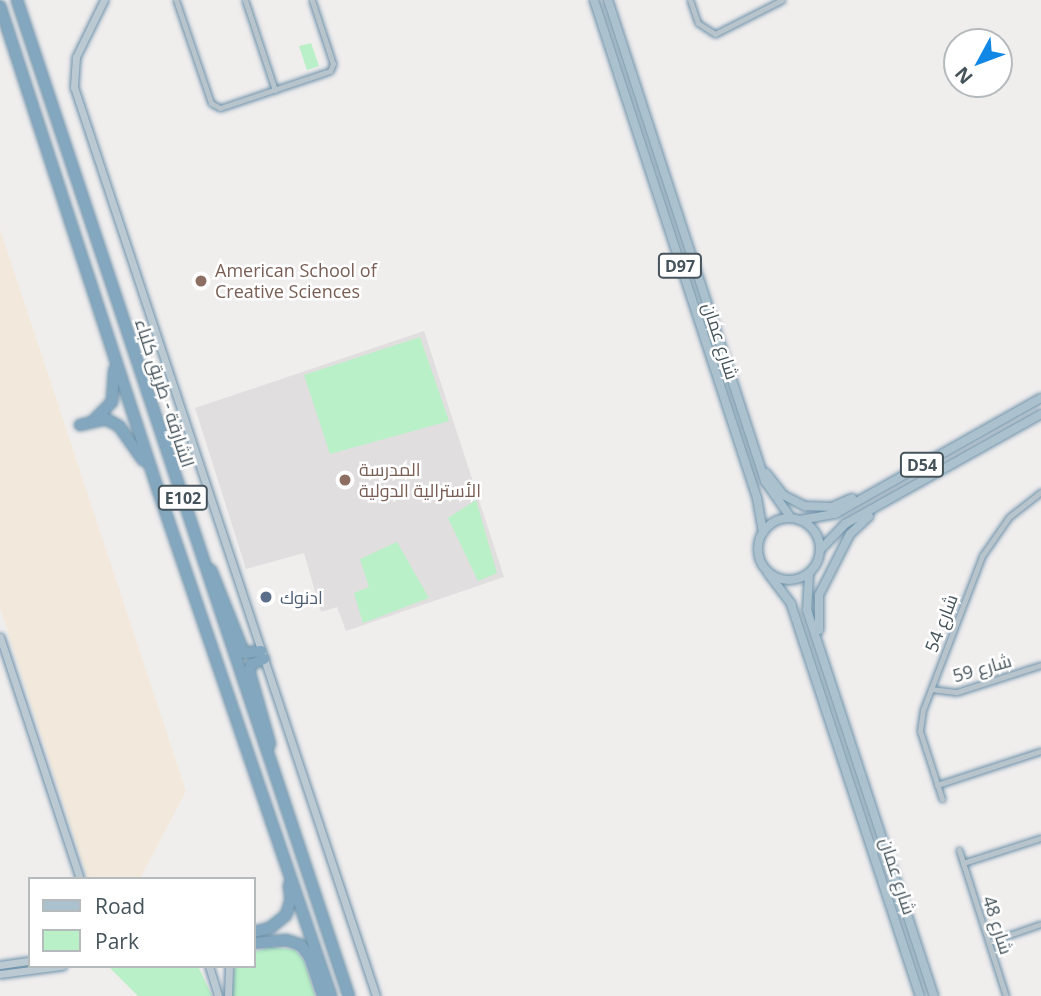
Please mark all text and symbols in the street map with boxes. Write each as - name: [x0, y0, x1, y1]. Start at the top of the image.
- north arrow: [943, 28, 1013, 98]
- text: N: [949, 61, 979, 90]
- road number: D97: [657, 254, 703, 278]
- place label: American School of Creative Sciences: [215, 260, 377, 302]
- marker: American School of Creative Sciences: [193, 273, 209, 289]
- street label: شارع عمان: [698, 300, 744, 382]
- street label: الشارقة - طريق كلباء: [131, 316, 199, 470]
- road number: D54: [899, 452, 945, 478]
- place label: المدرسة الأسترالية الدولية: [359, 459, 481, 502]
- marker: المدرسة الأسترالية الدولية: [337, 472, 353, 488]
- road number: E102: [157, 485, 209, 510]
- place label: ادنوك: [280, 586, 323, 608]
- marker: ادنوك: [258, 589, 274, 605]
- street label: شارع 54: [920, 591, 962, 655]
- street label: شارع 59: [950, 649, 1014, 687]
- street label: شارع عمان: [875, 835, 921, 917]
- legend: [28, 877, 256, 968]
- text: Road: [95, 892, 145, 920]
- street label: شارع 48: [978, 893, 1018, 957]
- text: Park: [95, 927, 139, 955]

